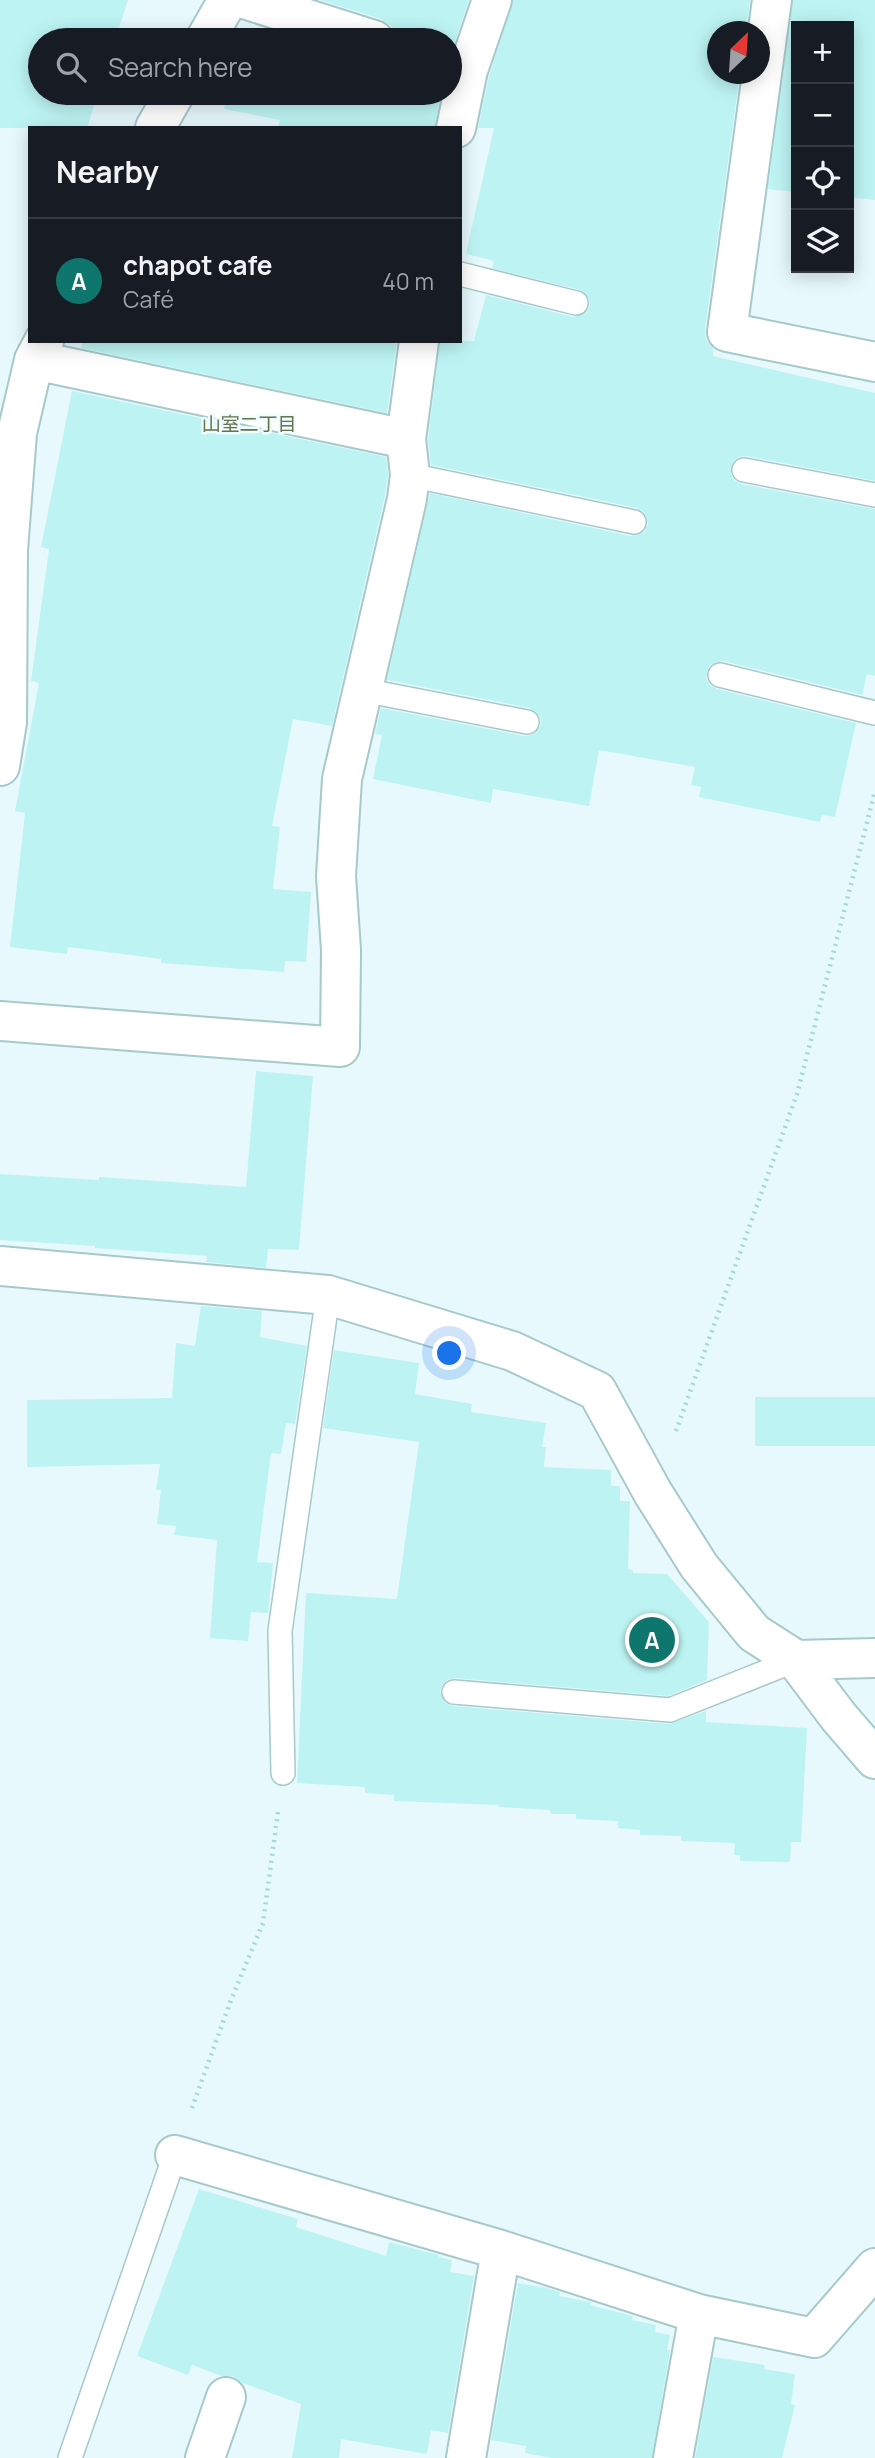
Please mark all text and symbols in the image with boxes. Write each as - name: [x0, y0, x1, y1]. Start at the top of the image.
- north arrow: [707, 21, 770, 84]
- map controls: [791, 21, 854, 273]
- button: +: [791, 21, 854, 84]
- search box: [28, 28, 462, 105]
- icon: search: [52, 48, 90, 86]
- text: Search here: [108, 49, 253, 85]
- button: −: [791, 84, 854, 147]
- button: locate: [791, 147, 854, 210]
- text: Nearby: [56, 151, 159, 192]
- button: layers: [791, 210, 854, 273]
- text: chapot cafe: [123, 247, 272, 283]
- text: A: [71, 265, 87, 297]
- text: 40 m: [382, 265, 434, 297]
- text: Café: [123, 283, 174, 315]
- district label: 山室二丁目: [201, 411, 297, 437]
- your location: [432, 1336, 466, 1370]
- pin: A: [629, 1614, 675, 1666]

